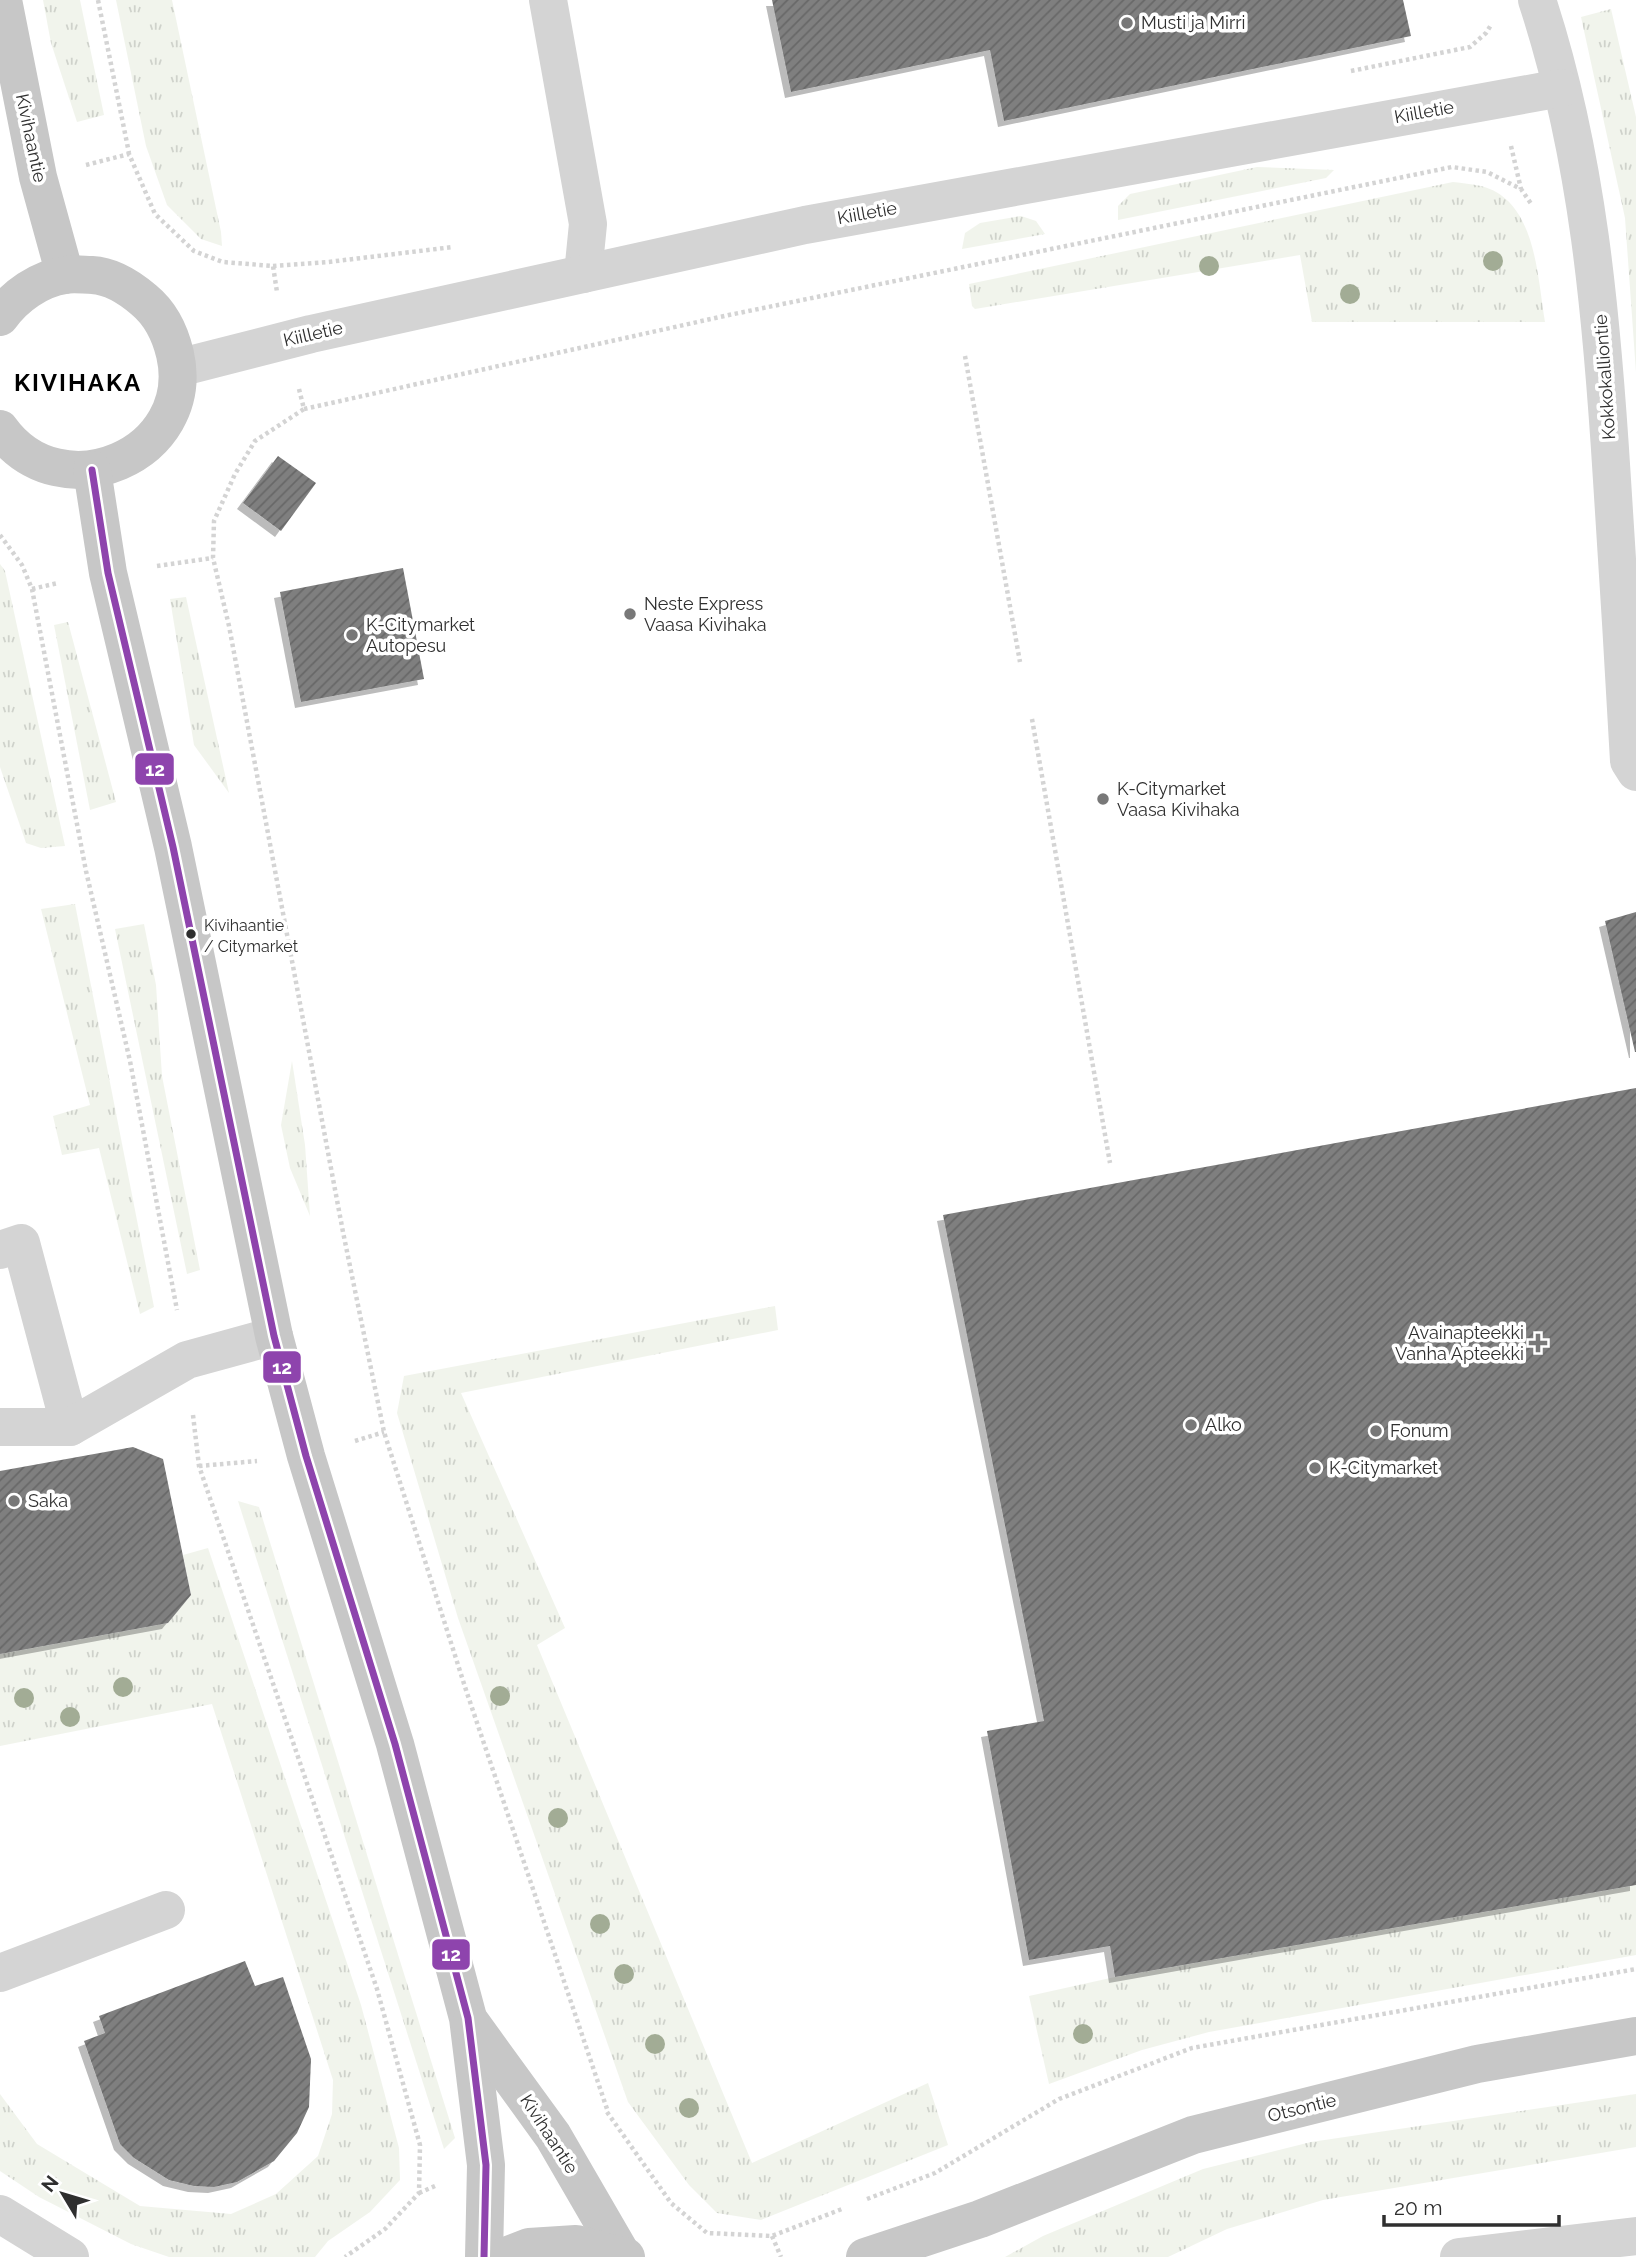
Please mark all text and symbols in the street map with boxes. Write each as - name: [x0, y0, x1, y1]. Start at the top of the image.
- place label: Musti ja Mirri: [1141, 12, 1245, 33]
- marker: Musti ja Mirri: [1119, 15, 1135, 31]
- street label: Kivihaantie: [12, 92, 51, 185]
- street label: Kiilletie: [1392, 96, 1456, 127]
- street label: Kiilletie: [835, 197, 899, 228]
- street label: Kokkokalliontie: [1590, 313, 1619, 440]
- street label: Kiilletie: [281, 316, 345, 351]
- district label: KIVIHAKA: [14, 368, 142, 397]
- place label: Neste Express Vaasa Kivihaka: [644, 593, 767, 635]
- marker: Neste Express Vaasa Kivihaka: [622, 606, 638, 622]
- place label: K-Citymarket Autopesu: [366, 614, 475, 656]
- marker: K-Citymarket Autopesu: [344, 627, 360, 643]
- line badge: 12: [134, 752, 175, 786]
- text: 12: [145, 758, 165, 780]
- place label: K-Citymarket Vaasa Kivihaka: [1117, 778, 1240, 820]
- marker: K-Citymarket Vaasa Kivihaka: [1095, 791, 1111, 807]
- place label: Kivihaantie / Citymarket: [204, 916, 299, 956]
- marker: Kivihaantie / Citymarket: [184, 927, 198, 941]
- place label: Avainapteekki Vanha Apteekki: [1395, 1322, 1524, 1364]
- marker: Avainapteekki Vanha Apteekki: [1530, 1335, 1546, 1351]
- line badge: 12: [262, 1350, 302, 1384]
- text: 12: [272, 1356, 292, 1378]
- place label: Alko: [1205, 1414, 1242, 1435]
- marker: Alko: [1183, 1417, 1199, 1433]
- place label: Fonum: [1390, 1420, 1448, 1441]
- marker: Fonum: [1368, 1423, 1384, 1439]
- place label: K-Citymarket: [1329, 1457, 1438, 1478]
- marker: K-Citymarket: [1307, 1460, 1323, 1476]
- place label: Saka: [28, 1490, 68, 1511]
- marker: Saka: [6, 1493, 22, 1509]
- line badge: 12: [431, 1938, 471, 1971]
- text: 12: [441, 1943, 461, 1965]
- street label: Otsontie: [1265, 2089, 1339, 2126]
- street label: Kivihaantie: [516, 2090, 583, 2178]
- north arrow: [28, 2159, 98, 2229]
- text: N: [36, 2171, 63, 2196]
- scale bar: [1384, 2184, 1559, 2228]
- text: 20 m: [1394, 2195, 1442, 2220]

